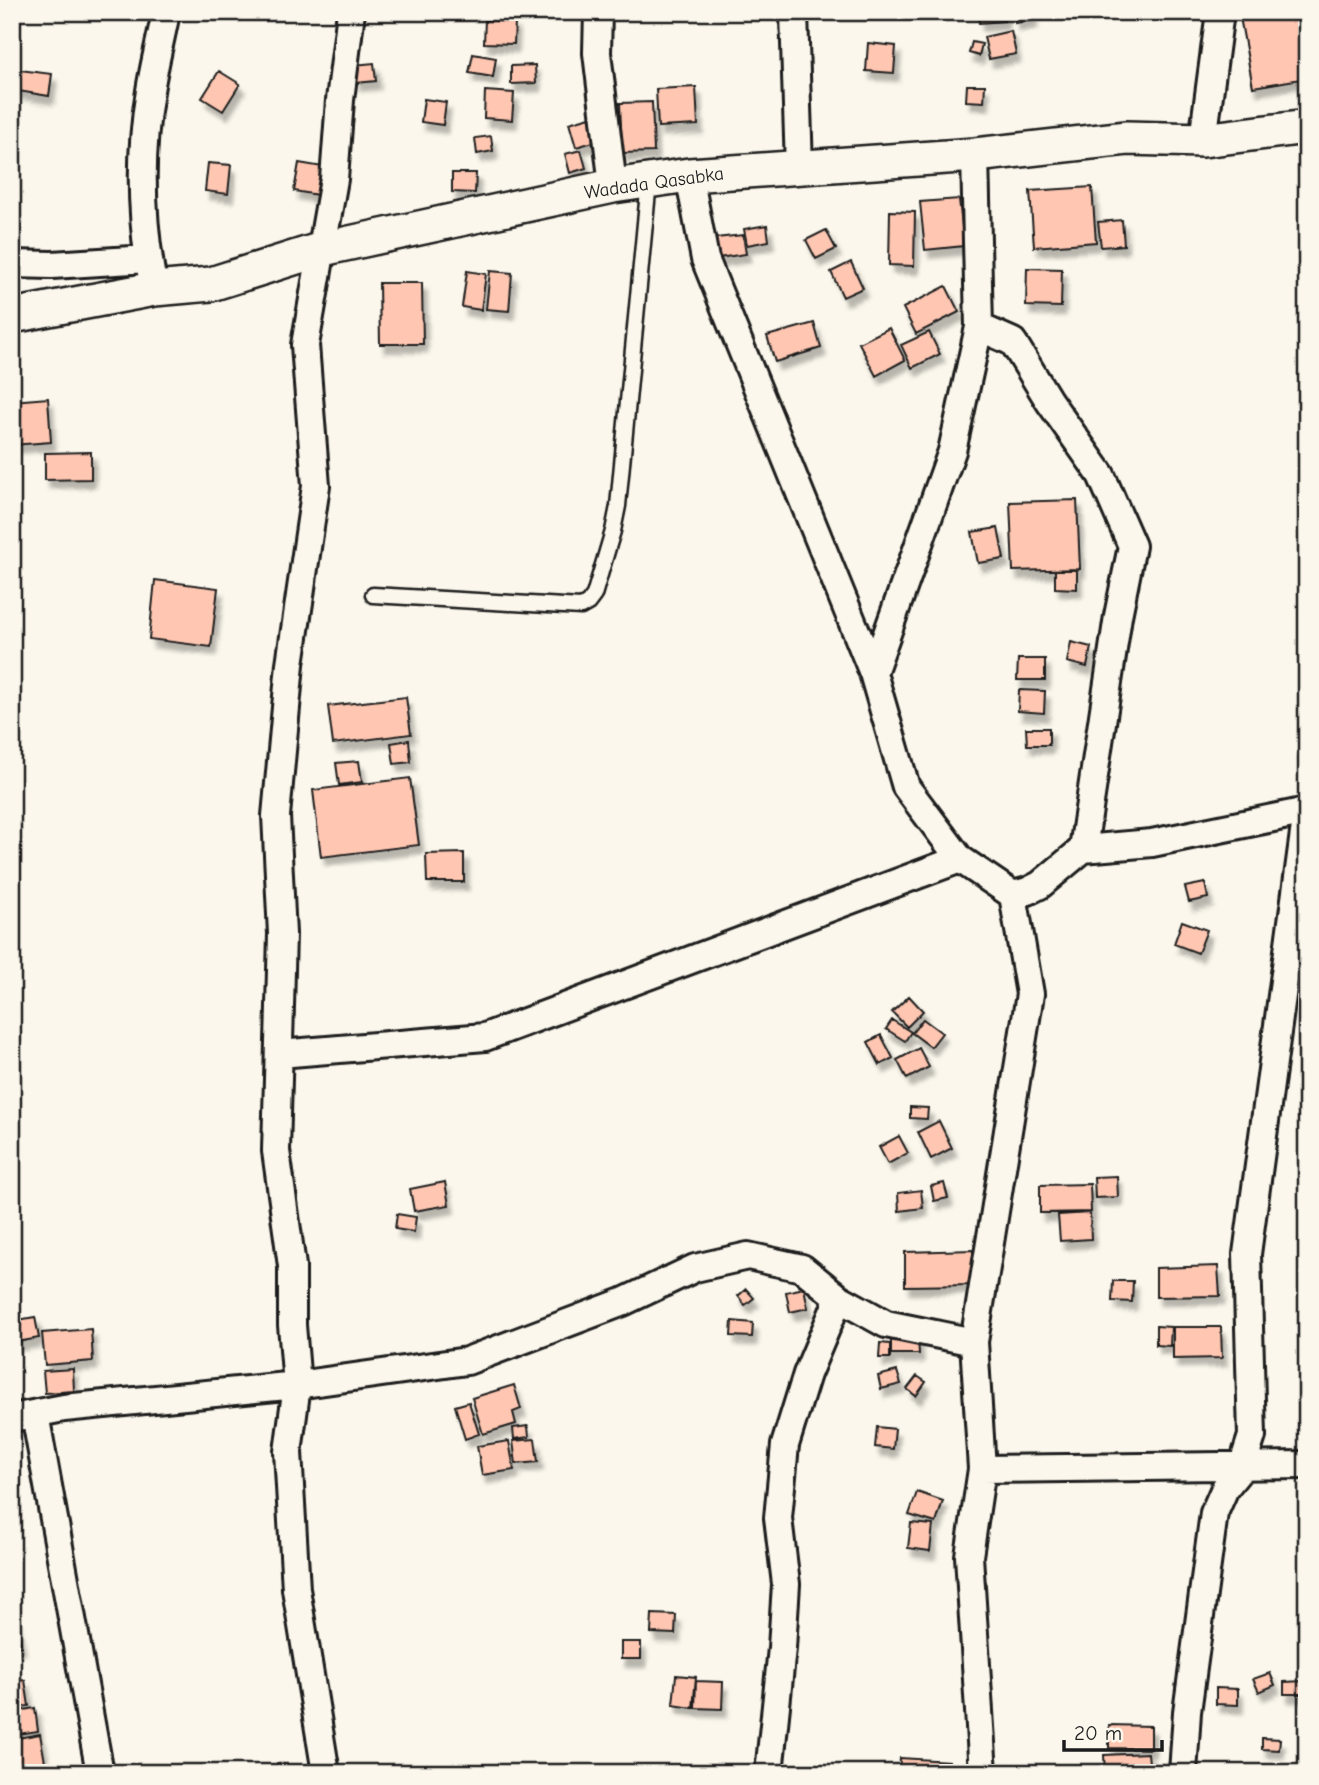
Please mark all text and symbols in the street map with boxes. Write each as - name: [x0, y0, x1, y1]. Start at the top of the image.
- street label: Wadada Qasabka: [583, 162, 725, 204]
- scale bar: [1064, 1708, 1162, 1752]
- text: 20 m: [1074, 1721, 1122, 1745]

